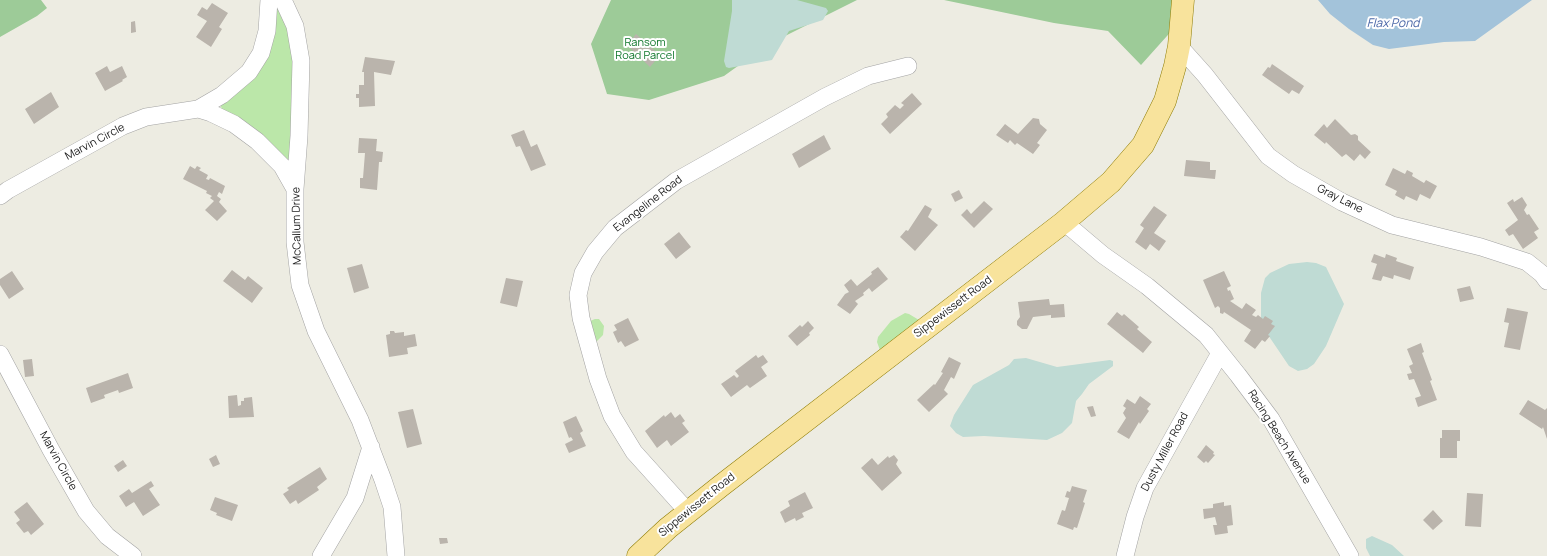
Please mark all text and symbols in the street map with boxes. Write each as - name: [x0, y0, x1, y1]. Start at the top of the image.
- water label: Flax Pond: [1367, 17, 1419, 31]
- park label: Ransom Road Parcel: [615, 36, 675, 62]
- street label: Marvin Circle: [63, 121, 127, 163]
- street label: Evangeline Road: [611, 173, 685, 235]
- street label: Gray Lane: [1315, 182, 1365, 216]
- street label: McCallum Drive: [290, 187, 304, 265]
- street label: Sippewissett Road: [911, 273, 995, 341]
- street label: Racing Beach Avenue: [1245, 388, 1313, 486]
- street label: Dusty Miller Road: [1139, 410, 1191, 494]
- street label: Marvin Circle: [36, 429, 80, 493]
- street label: Sippewissett Road: [656, 470, 738, 540]

